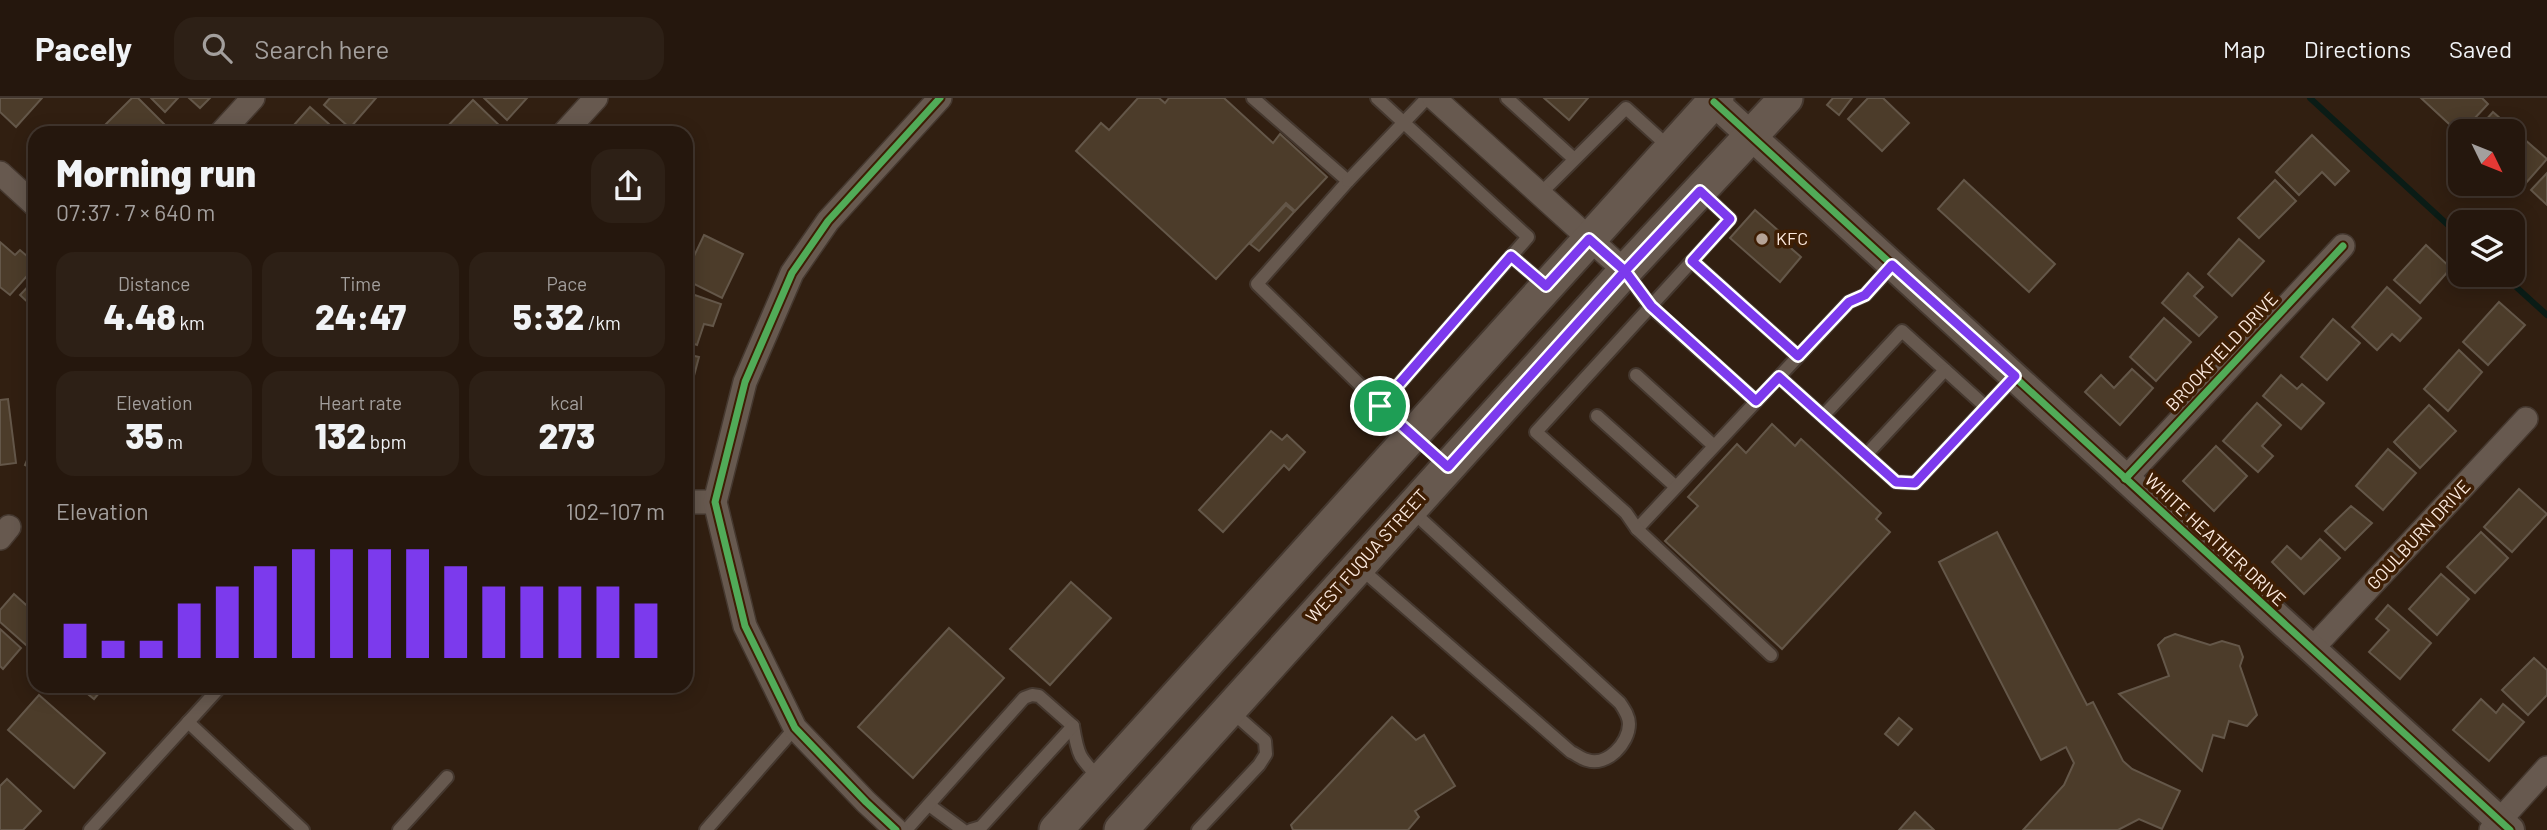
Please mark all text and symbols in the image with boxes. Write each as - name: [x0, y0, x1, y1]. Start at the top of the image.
- search box: [174, 17, 664, 80]
- text: Pacely: [35, 28, 132, 68]
- icon: search: [198, 29, 236, 67]
- text: Search here: [254, 33, 389, 64]
- text: Map: [2223, 34, 2266, 63]
- text: Directions: [2304, 34, 2411, 63]
- text: Saved: [2449, 34, 2512, 63]
- north arrow: [2448, 119, 2525, 196]
- map controls: [2448, 119, 2525, 287]
- text: Morning run: [56, 149, 256, 195]
- button: share: [591, 149, 665, 223]
- text: 07:37 · 7 × 640 m: [56, 198, 215, 226]
- button: layers: [2448, 210, 2525, 287]
- place label: KFC: [1776, 227, 1808, 249]
- marker: KFC: [1754, 231, 1770, 247]
- text: Distance: [118, 272, 190, 295]
- text: Time: [340, 272, 381, 295]
- text: Pace: [546, 272, 587, 295]
- street label: BROOKFIELD DRIVE: [2161, 287, 2282, 415]
- text: 4.48: [104, 295, 176, 337]
- text: 24:47: [315, 295, 406, 337]
- text: 5:32: [513, 295, 584, 337]
- text: km: [176, 311, 205, 334]
- text: /km: [584, 311, 621, 334]
- pin: [1350, 376, 1410, 436]
- icon: arrive: [1361, 387, 1399, 425]
- text: Elevation: [116, 391, 192, 414]
- text: Heart rate: [319, 391, 402, 414]
- text: kcal: [550, 391, 583, 414]
- text: 35: [125, 414, 164, 456]
- text: 132: [315, 414, 366, 456]
- text: 273: [538, 414, 595, 456]
- text: m: [164, 430, 183, 453]
- text: bpm: [366, 430, 406, 453]
- street label: WHITE HEATHER DRIVE: [2141, 468, 2291, 610]
- street label: GOULBURN DRIVE: [2362, 475, 2475, 594]
- street label: WEST FUQUA STREET: [1301, 484, 1432, 627]
- text: Elevation: [56, 497, 149, 525]
- text: 102–107 m: [566, 497, 665, 525]

